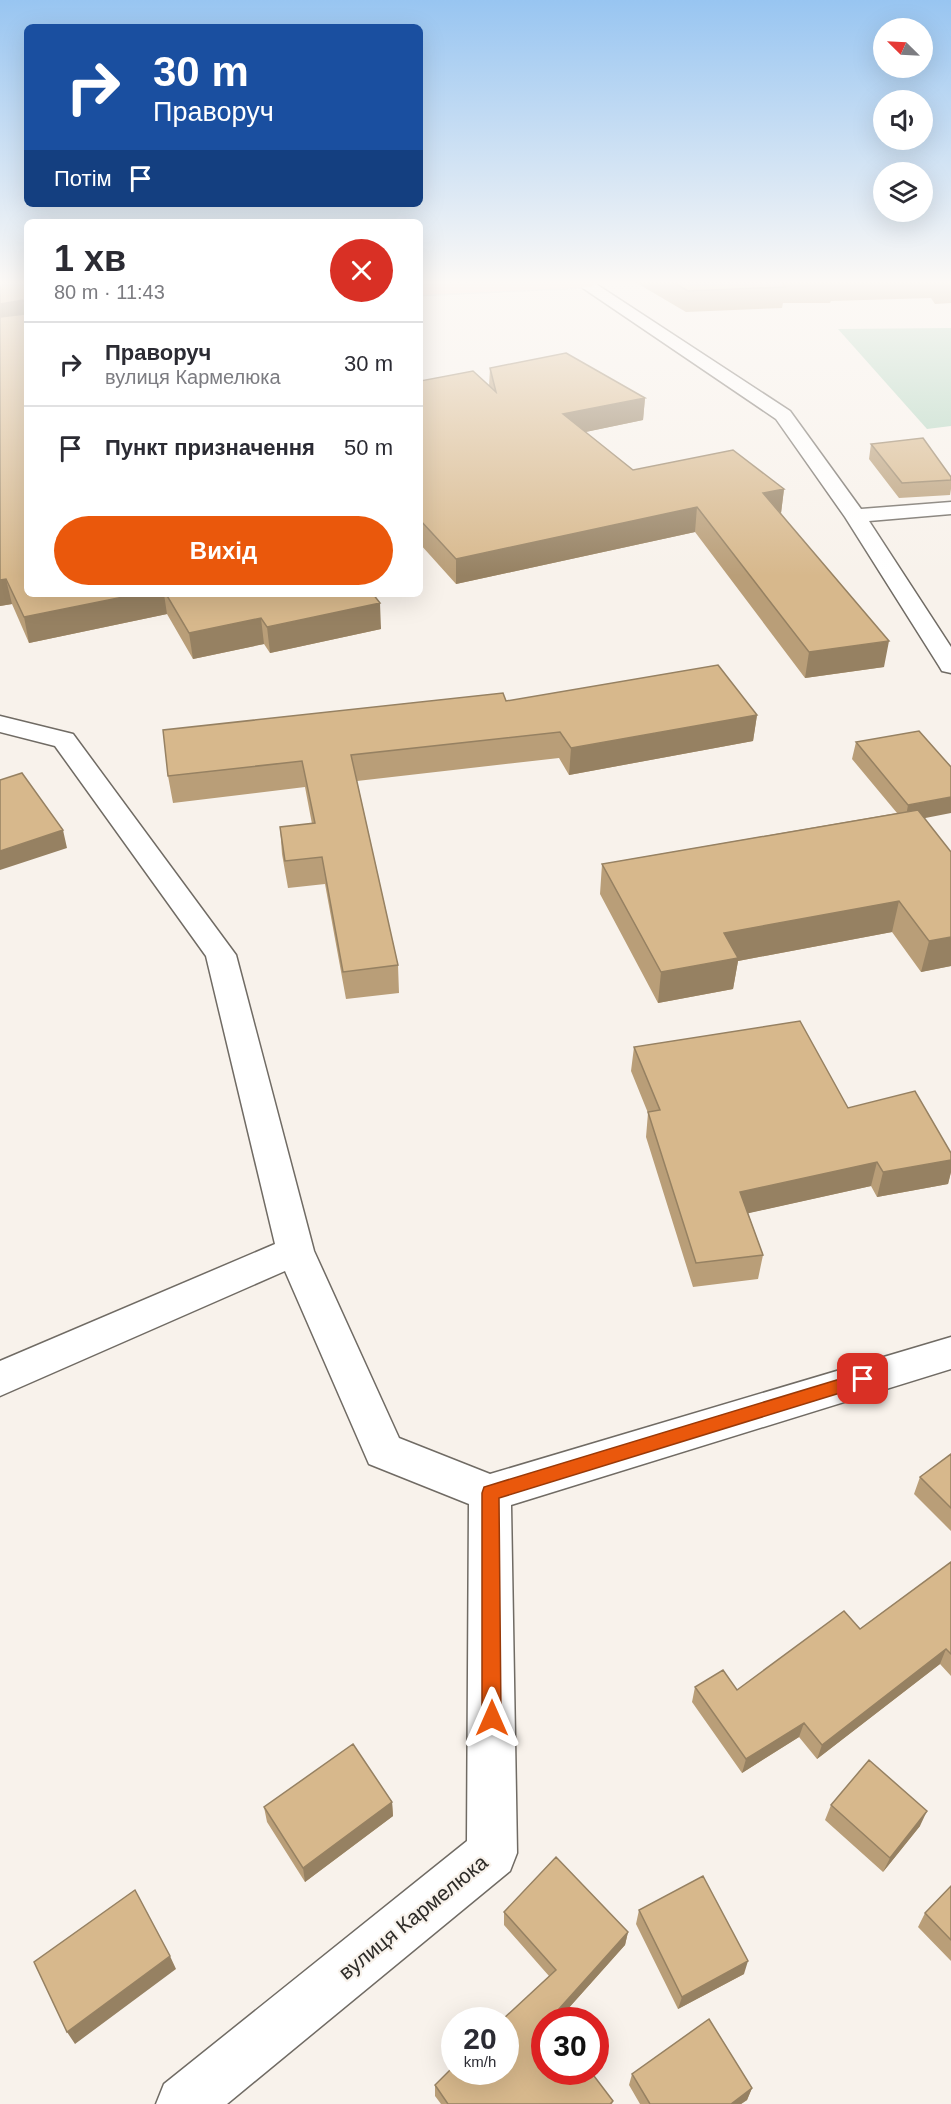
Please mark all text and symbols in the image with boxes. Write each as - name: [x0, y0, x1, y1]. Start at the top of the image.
- north arrow: [873, 18, 933, 78]
- map controls: [873, 18, 933, 222]
- icon: right: [54, 48, 132, 126]
- text: 30 m: [153, 48, 249, 95]
- button: sound: [873, 90, 933, 150]
- text: Праворуч: [153, 97, 274, 127]
- icon: arrive: [124, 162, 157, 195]
- button: layers: [873, 162, 933, 222]
- text: Потім: [54, 166, 112, 191]
- text: 1 хв: [54, 238, 126, 279]
- button: close: [330, 239, 393, 302]
- text: 80 m · 11:43: [54, 281, 165, 303]
- text: Праворуч: [105, 340, 211, 365]
- icon: right: [54, 348, 87, 381]
- text: 30 m: [344, 351, 393, 376]
- text: вулиця Кармелюка: [105, 366, 281, 388]
- icon: arrive: [54, 432, 87, 465]
- text: Пункт призначення: [105, 435, 315, 460]
- text: 50 m: [344, 435, 393, 460]
- button: Вихід: [54, 516, 393, 585]
- pin: [837, 1353, 888, 1404]
- icon: arrive: [846, 1362, 879, 1395]
- position arrow: [460, 1686, 524, 1750]
- street label: вулиця Кармелюка: [334, 1850, 492, 1984]
- speed limit sign: 30: [531, 2007, 609, 2085]
- text: 20: [463, 2022, 497, 2055]
- text: km/h: [464, 2053, 496, 2070]

